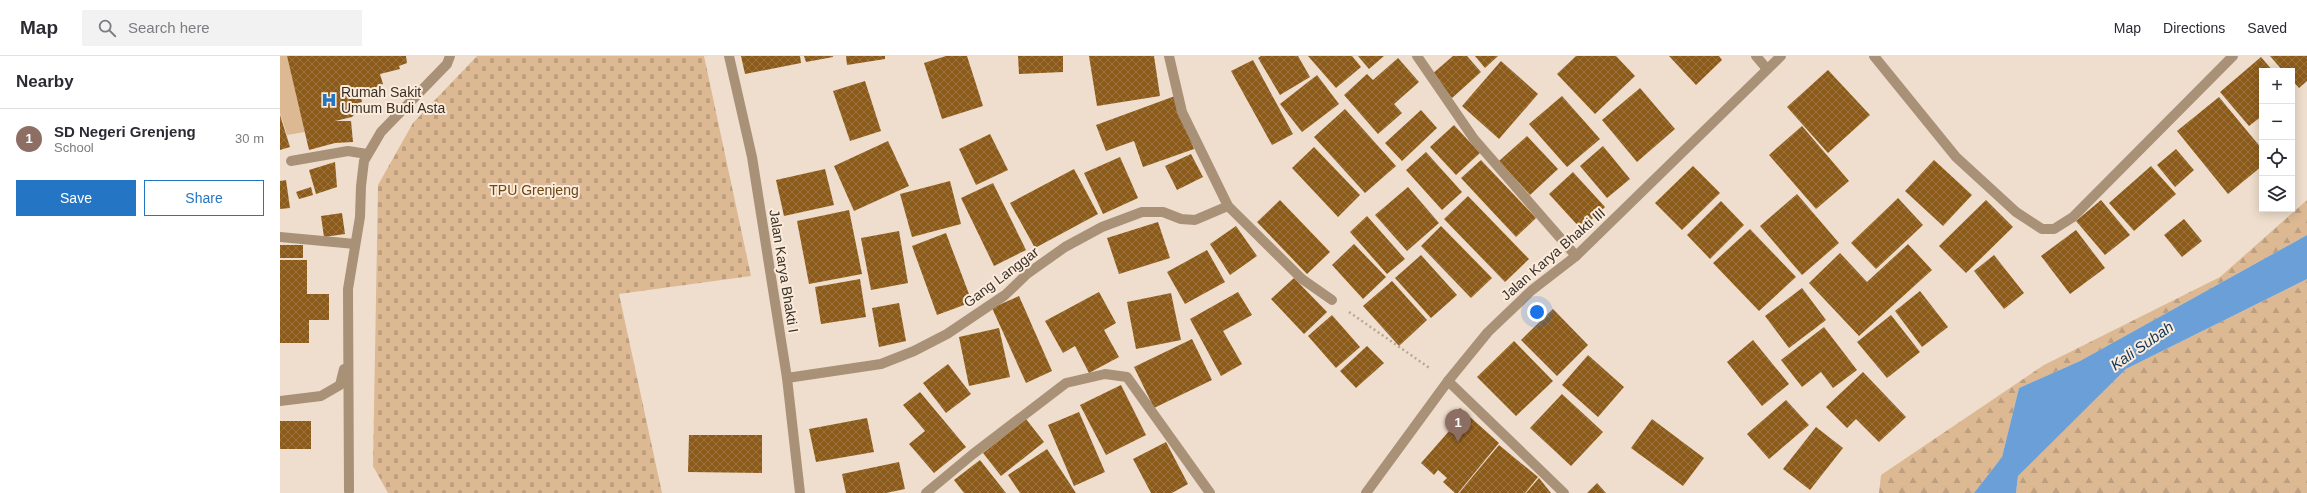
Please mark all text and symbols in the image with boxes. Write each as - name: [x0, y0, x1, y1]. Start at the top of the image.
- search box: [82, 10, 362, 46]
- text: Map: [20, 17, 58, 38]
- icon: search: [96, 17, 118, 39]
- text: Search here: [128, 19, 210, 36]
- text: Map: [2114, 20, 2141, 36]
- text: Directions: [2163, 20, 2225, 36]
- text: Saved: [2247, 20, 2287, 36]
- map controls: [2259, 68, 2295, 212]
- button: +: [2259, 68, 2295, 104]
- text: Nearby: [16, 72, 74, 91]
- place label: Rumah Sakit Umum Budi Asta: [341, 84, 445, 116]
- hospital icon: Rumah Sakit Umum Budi Asta: [320, 91, 338, 109]
- button: −: [2259, 104, 2295, 140]
- text: SD Negeri Grenjeng: [54, 123, 196, 140]
- text: 1: [25, 131, 33, 146]
- text: 30 m: [235, 131, 264, 146]
- text: School: [54, 140, 94, 155]
- button: locate: [2259, 140, 2295, 176]
- button: layers: [2259, 176, 2295, 212]
- button: Save: [16, 180, 136, 216]
- button: Share: [144, 180, 264, 216]
- park label: TPU Grenjeng: [489, 182, 579, 198]
- street label: Jalan Karya Bhakti III: [1498, 205, 1608, 303]
- street label: Jalan Karya Bhakti I: [766, 208, 802, 334]
- street label: Gang Langgar: [960, 243, 1042, 310]
- your location: [1527, 302, 1547, 322]
- water label: Kali Subah: [2107, 318, 2176, 373]
- pin: 1: [1445, 409, 1471, 442]

